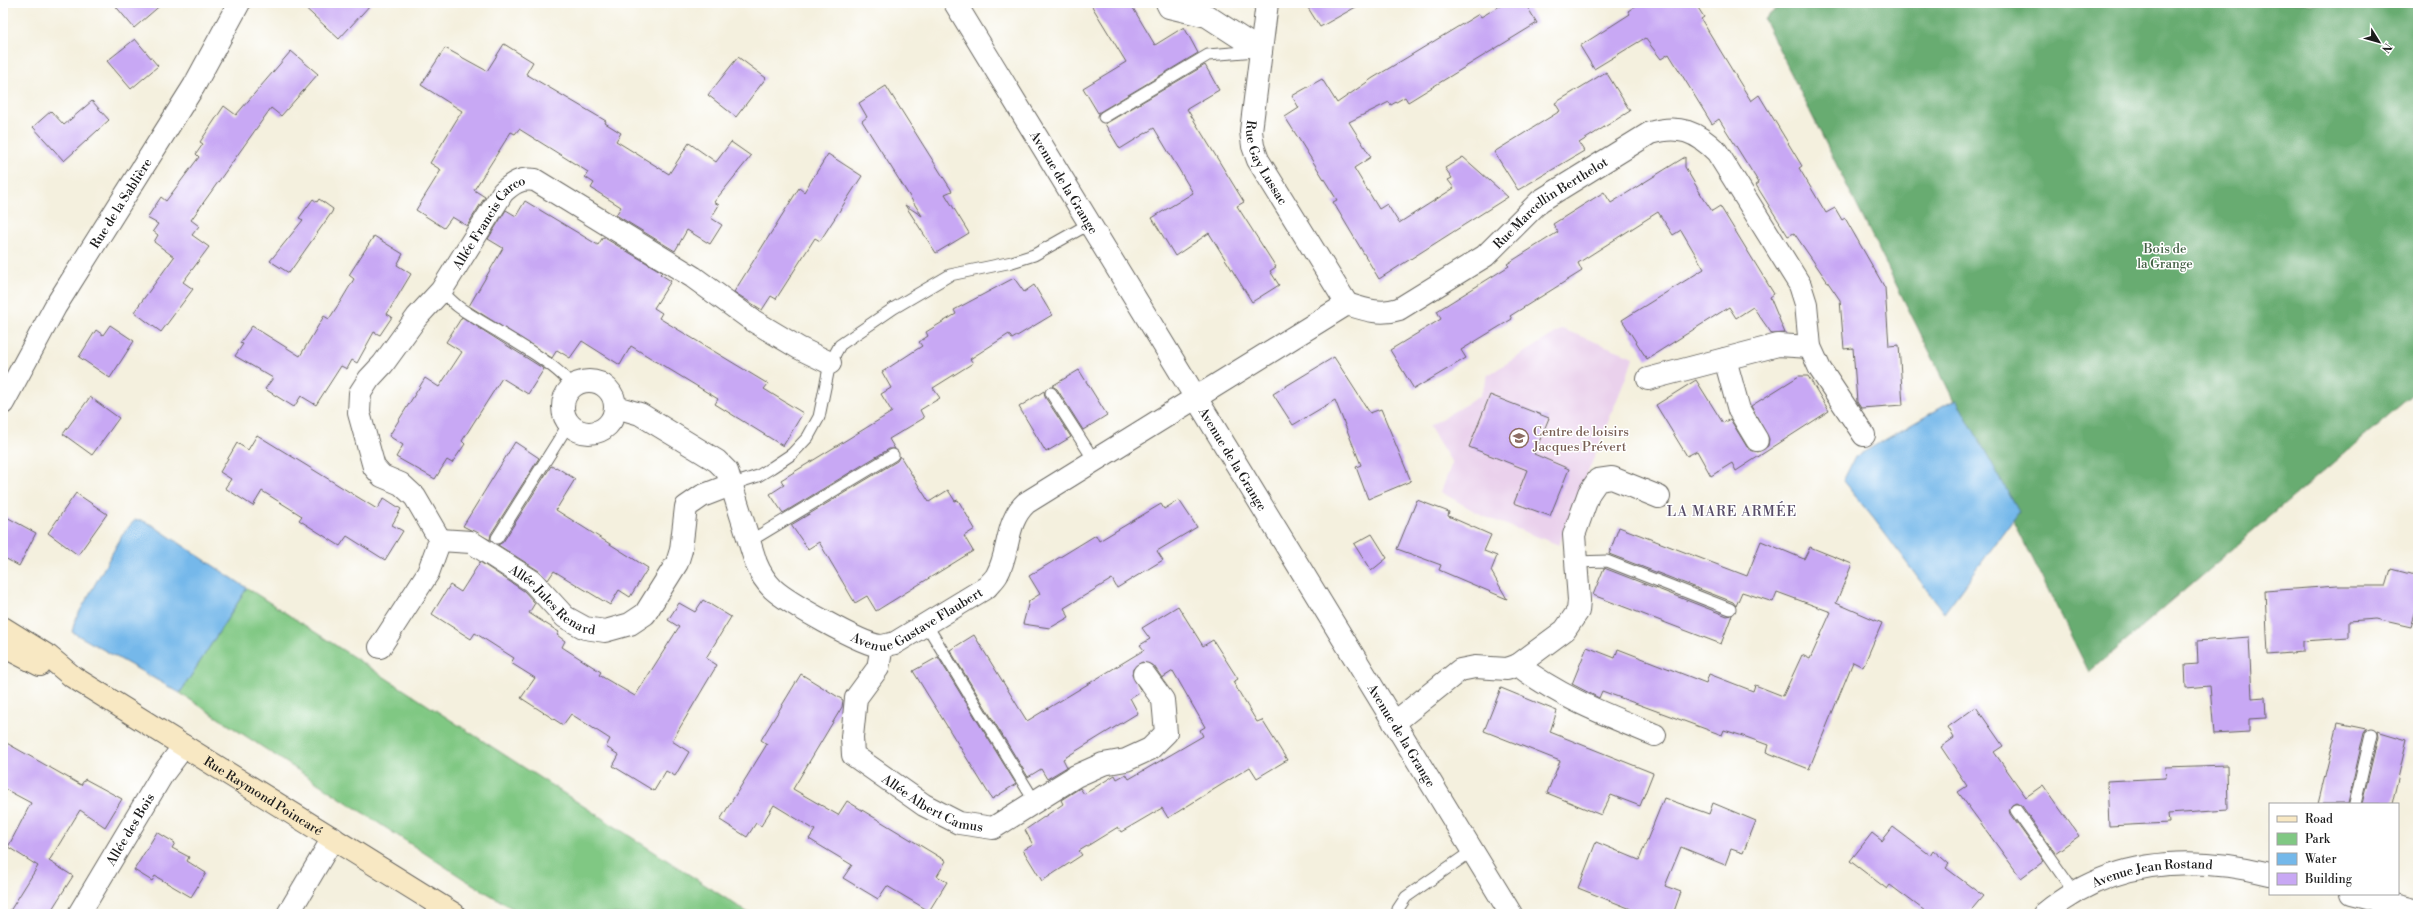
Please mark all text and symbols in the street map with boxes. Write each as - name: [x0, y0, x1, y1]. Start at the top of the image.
- north arrow: [2359, 22, 2399, 62]
- text: N: [2378, 40, 2394, 55]
- street label: Rue Gay Lussac: [1242, 119, 1291, 208]
- street label: Avenue de la Grange: [1025, 127, 1101, 238]
- street label: Rue Marcellin Berthelot: [1490, 154, 1611, 252]
- street label: Rue de la Sablière: [87, 155, 156, 252]
- street label: Allée Francis Carco: [449, 173, 527, 273]
- park label: Bois de la Grange: [2137, 241, 2193, 272]
- street label: Avenue de la Grange: [1194, 404, 1270, 514]
- place label: Centre de loisirs Jacques Prévert: [1532, 424, 1629, 455]
- school or university icon: Centre de loisirs Jacques Prévert: [1508, 427, 1530, 449]
- district label: LA MARE ARMÉE: [1667, 501, 1797, 521]
- street label: Allée Jules Renard: [505, 561, 597, 639]
- street label: Avenue Gustave Flaubert: [847, 584, 986, 655]
- street label: Avenue de la Grange: [1363, 680, 1439, 791]
- street label: Rue Raymond Poincaré: [201, 753, 326, 840]
- street label: Allée Albert Camus: [878, 771, 984, 835]
- street label: Allée des Bois: [102, 790, 158, 869]
- legend: [2269, 803, 2399, 895]
- text: Road: [2305, 812, 2333, 827]
- text: Park: [2305, 832, 2331, 847]
- text: Water: [2304, 852, 2337, 867]
- street label: Avenue Jean Rostand: [2089, 856, 2214, 892]
- text: Building: [2304, 872, 2353, 887]

